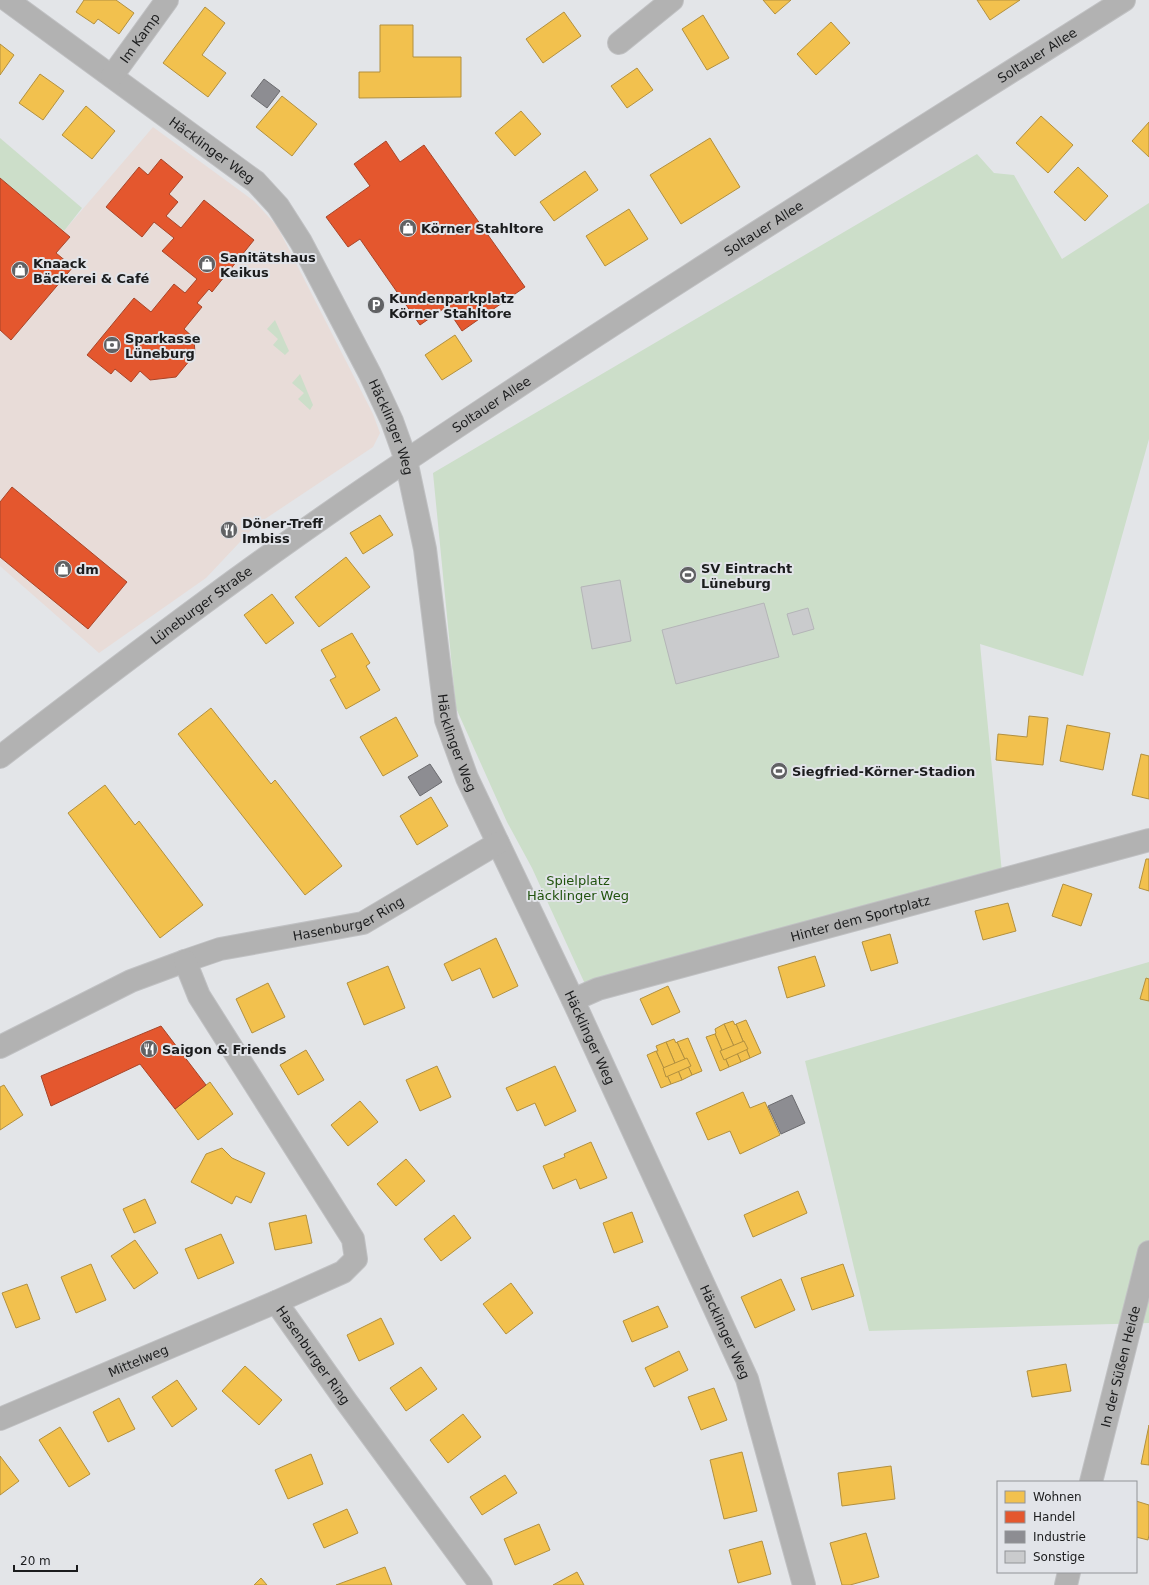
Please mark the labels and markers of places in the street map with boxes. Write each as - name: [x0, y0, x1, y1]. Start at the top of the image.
- shop icon: Körner Stahltore: [398, 218, 418, 238]
- place label: Körner Stahltore: [421, 221, 544, 236]
- place label: Sanitätshaus Keikus: [220, 250, 316, 280]
- shop icon: Sanitätshaus Keikus: [197, 254, 217, 274]
- place label: Knaack Bäckerei & Café: [33, 256, 150, 286]
- shop icon: Knaack Bäckerei & Café: [10, 260, 30, 280]
- place label: Kundenparkplatz Körner Stahltore: [389, 291, 514, 321]
- parking icon: Kundenparkplatz Körner Stahltore: [366, 295, 386, 315]
- place label: Sparkasse Lüneburg: [125, 331, 201, 361]
- bank icon: Sparkasse Lüneburg: [102, 335, 122, 355]
- place label: Döner-Treff Imbiss: [242, 516, 323, 546]
- restaurant icon: Döner-Treff Imbiss: [219, 520, 239, 540]
- shop icon: dm: [53, 559, 73, 579]
- place label: SV Eintracht Lüneburg: [701, 561, 792, 591]
- place label: dm: [76, 562, 99, 577]
- sports icon: SV Eintracht Lüneburg: [678, 565, 698, 585]
- sports icon: Siegfried-Körner-Stadion: [769, 761, 789, 781]
- place label: Siegfried-Körner-Stadion: [792, 764, 975, 779]
- restaurant icon: Saigon & Friends: [139, 1039, 159, 1059]
- place label: Saigon & Friends: [162, 1042, 287, 1057]

